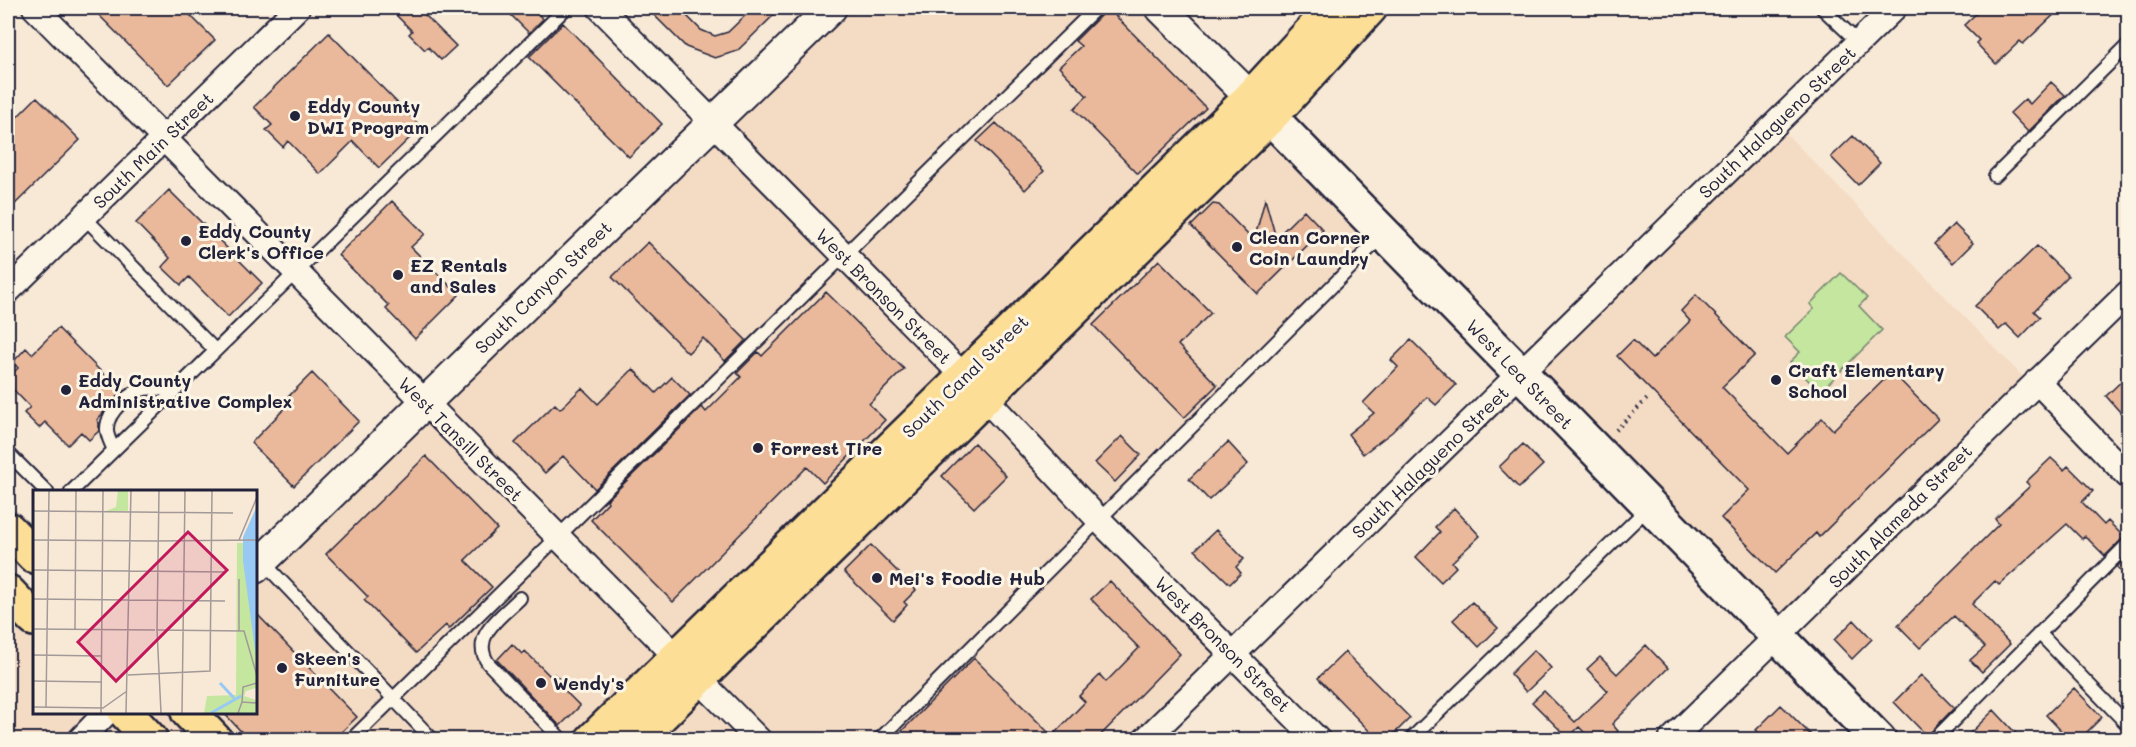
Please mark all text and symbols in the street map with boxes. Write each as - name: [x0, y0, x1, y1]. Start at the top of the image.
- street label: South Halagueno Street: [1693, 41, 1861, 203]
- street label: South Main Street: [88, 86, 218, 214]
- place label: Eddy County DWI Program: [307, 94, 429, 139]
- marker: Eddy County DWI Program: [288, 109, 302, 123]
- street label: South Canyon Street: [469, 215, 617, 359]
- place label: Eddy County Clerk's Office: [198, 219, 324, 264]
- street label: West Bronson Street: [811, 223, 957, 369]
- place label: Clean Corner Coin Laundry: [1249, 225, 1370, 270]
- marker: Eddy County Clerk's Office: [179, 234, 193, 248]
- marker: Clean Corner Coin Laundry: [1230, 240, 1244, 254]
- place label: EZ Rentals and Sales: [410, 253, 507, 298]
- marker: EZ Rentals and Sales: [391, 268, 405, 282]
- street label: South Canal Street: [896, 309, 1034, 443]
- street label: West Lea Street: [1461, 314, 1579, 434]
- place label: Craft Elementary School: [1788, 358, 1945, 403]
- place label: Eddy County Administrative Complex: [78, 368, 292, 413]
- street label: West Tansill Street: [393, 371, 529, 507]
- marker: Craft Elementary School: [1769, 373, 1783, 387]
- street label: South Halagueno Street: [1346, 381, 1514, 543]
- marker: Eddy County Administrative Complex: [59, 383, 73, 397]
- place label: Forrest Tire: [770, 436, 883, 460]
- street label: South Alameda Street: [1823, 439, 1977, 593]
- marker: Forrest Tire: [751, 441, 765, 455]
- inset map: [33, 490, 256, 714]
- place label: Mei's Foodie Hub: [889, 566, 1045, 590]
- marker: Mei's Foodie Hub: [870, 571, 884, 585]
- street label: West Bronson Street: [1150, 571, 1296, 717]
- place label: Skeen's Furniture: [294, 646, 380, 691]
- marker: Skeen's Furniture: [275, 661, 289, 675]
- place label: Wendy's: [553, 671, 624, 695]
- marker: Wendy's: [534, 676, 548, 690]

